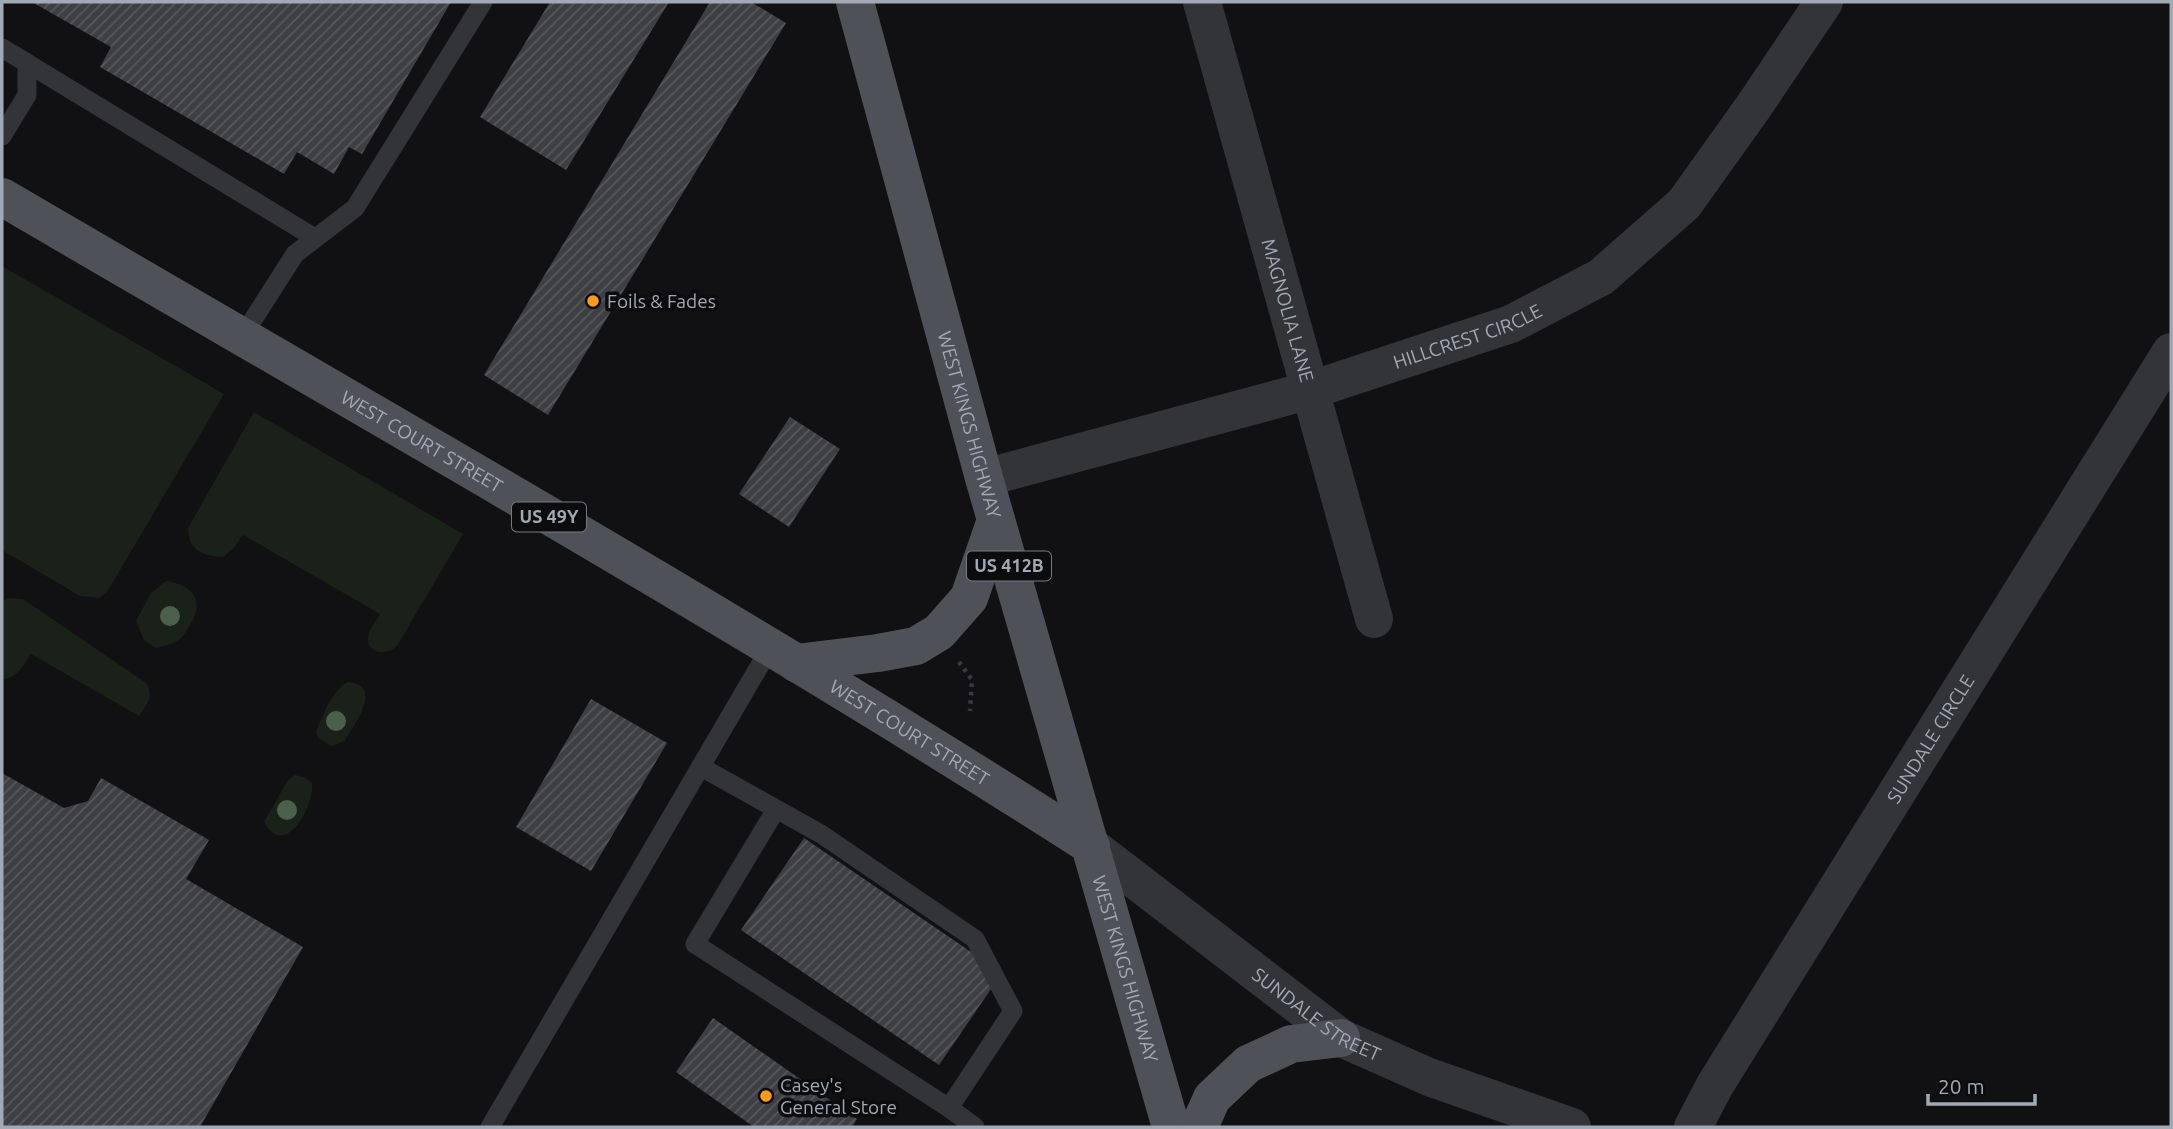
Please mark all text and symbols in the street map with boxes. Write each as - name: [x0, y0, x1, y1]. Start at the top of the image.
- street label: MAGNOLIA LANE: [1258, 236, 1318, 384]
- place label: Foils & Fades: [607, 290, 716, 312]
- marker: Foils & Fades: [585, 293, 601, 309]
- street label: HILLCREST CIRCLE: [1390, 299, 1545, 373]
- street label: WEST KINGS HIGHWAY: [934, 329, 1006, 521]
- street label: WEST COURT STREET: [337, 386, 507, 497]
- road number: US 49Y: [512, 503, 586, 532]
- road number: US 412B: [967, 552, 1051, 580]
- street label: SUNDALE CIRCLE: [1882, 671, 1978, 807]
- street label: WEST COURT STREET: [826, 675, 994, 790]
- street label: WEST KINGS HIGHWAY: [1088, 873, 1163, 1065]
- street label: SUNDALE STREET: [1248, 963, 1385, 1065]
- scale bar: [1928, 1062, 2035, 1106]
- place label: Casey's General Store: [780, 1074, 897, 1118]
- text: 20 m: [1938, 1074, 1985, 1098]
- marker: Casey's General Store: [758, 1088, 774, 1104]

